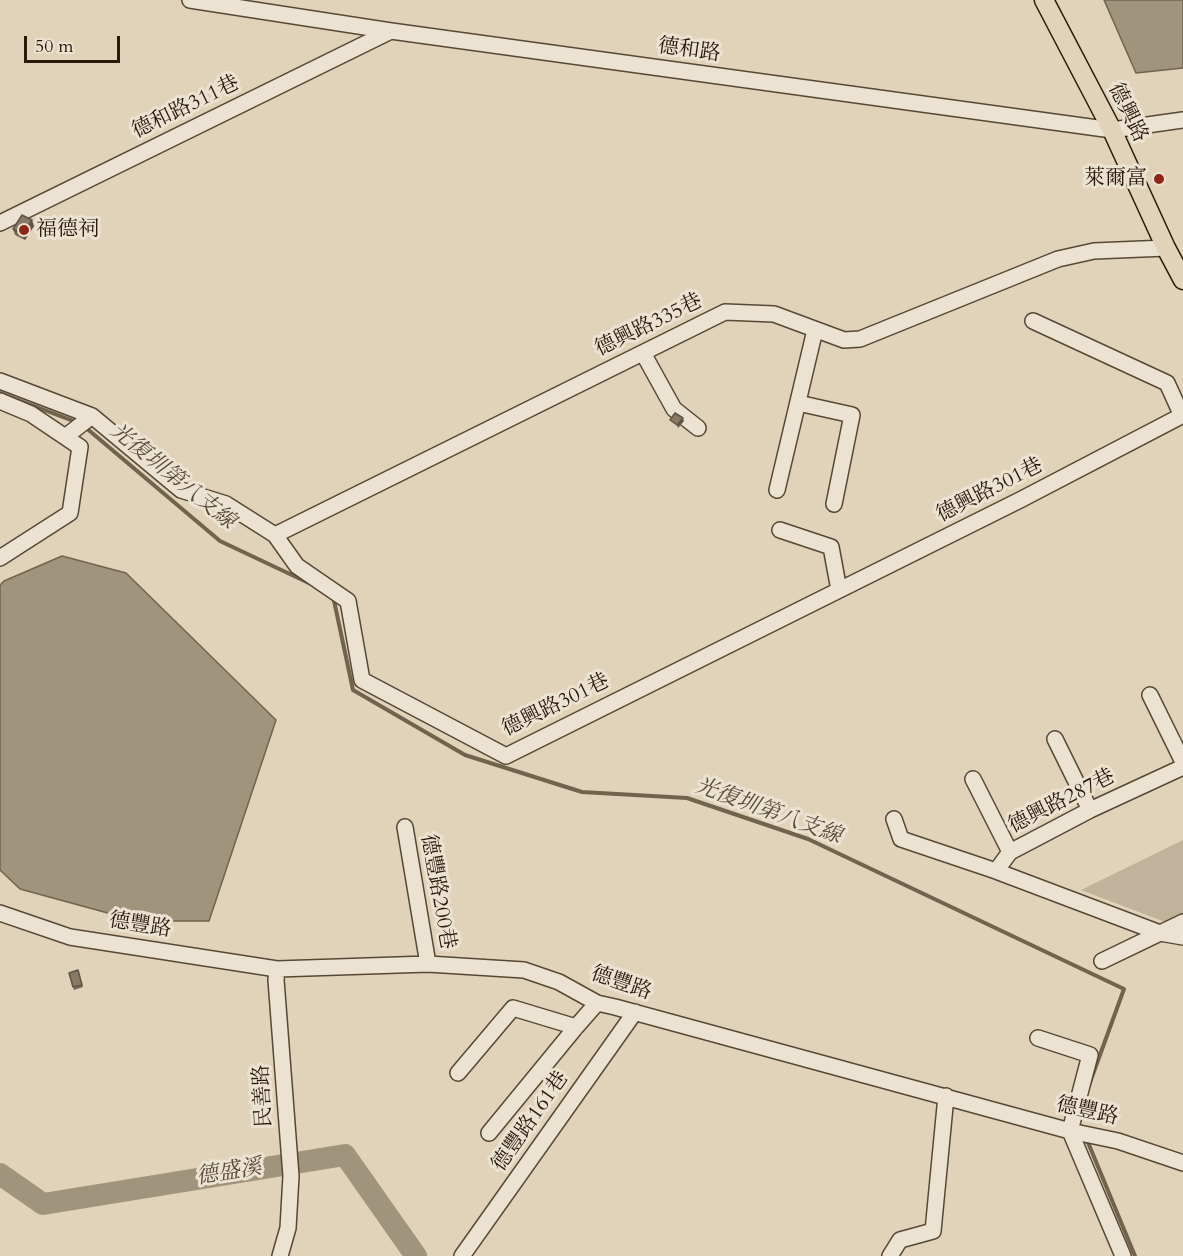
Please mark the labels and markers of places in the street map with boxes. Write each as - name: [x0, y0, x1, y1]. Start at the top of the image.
- place label: 萊爾富: [1084, 166, 1147, 192]
- marker: 萊爾富: [1152, 172, 1166, 186]
- place label: 福德祠: [36, 217, 99, 243]
- marker: 福德祠: [17, 223, 31, 237]

